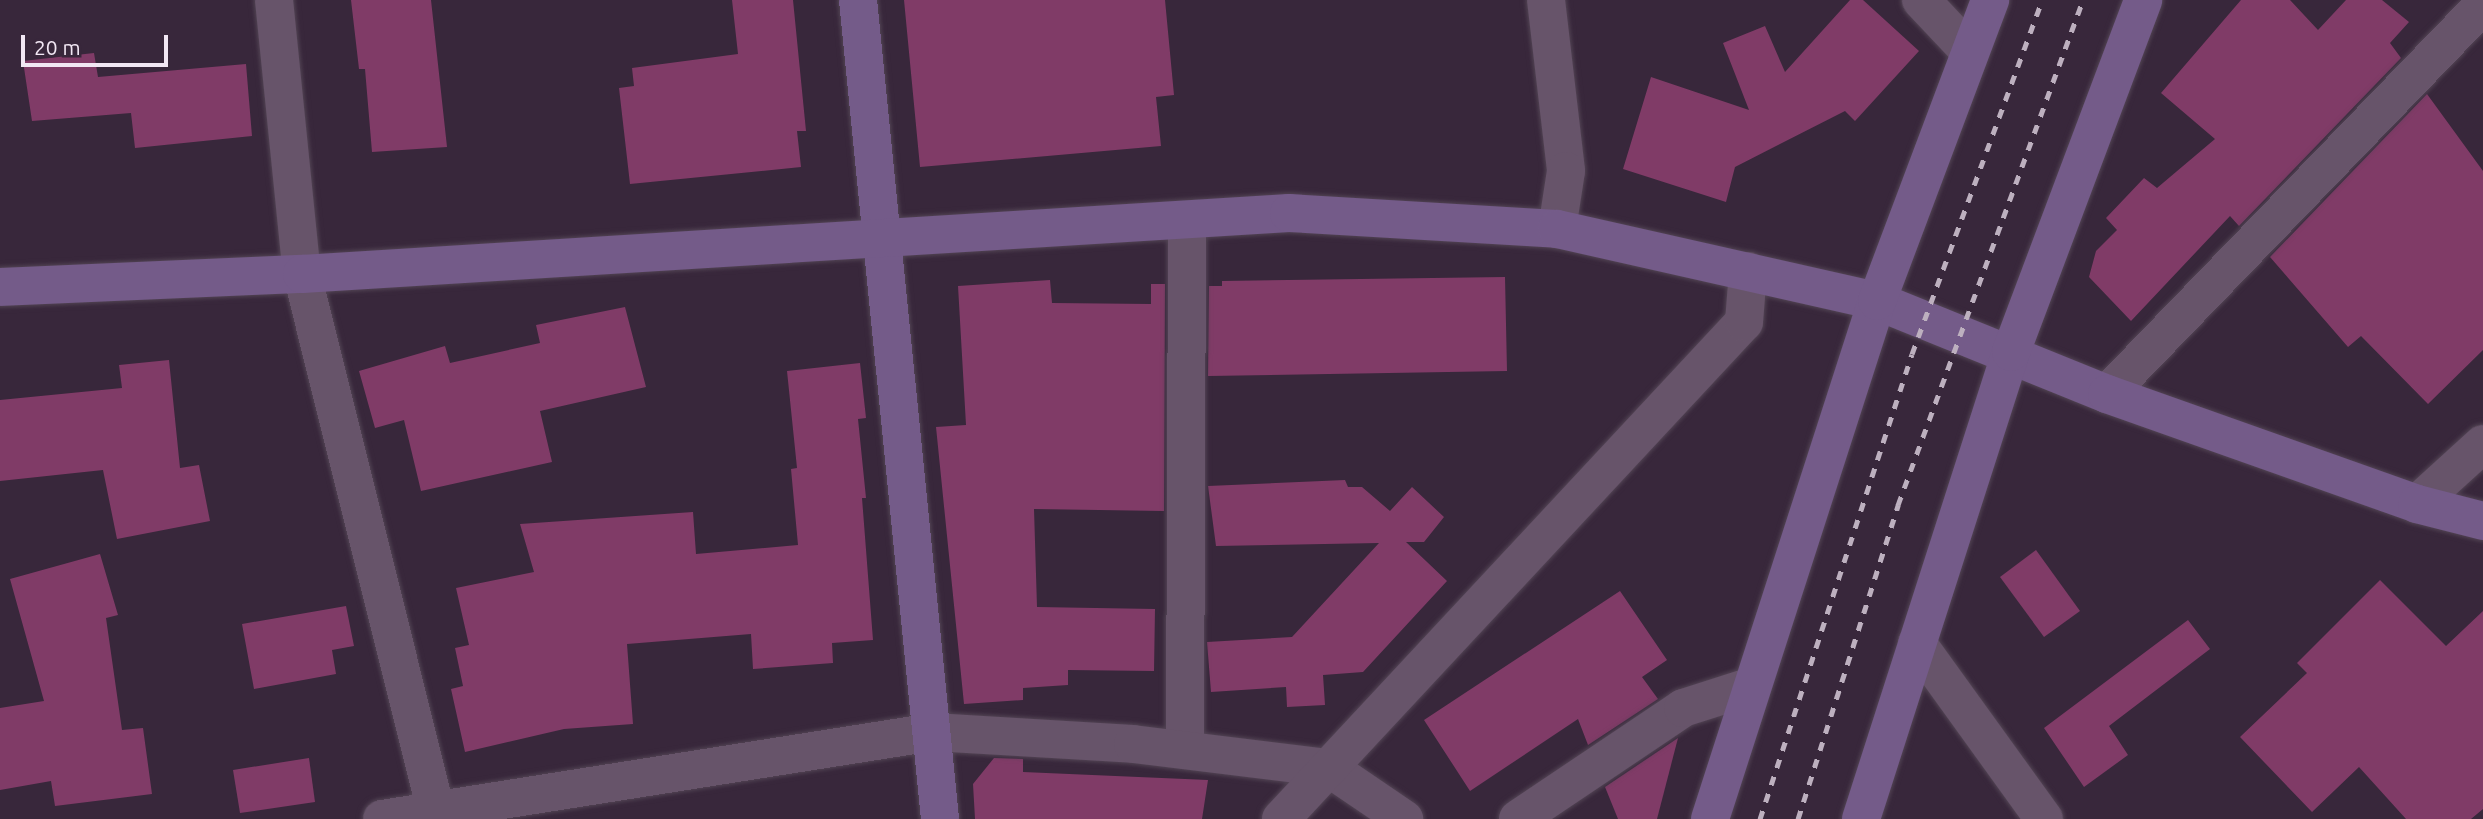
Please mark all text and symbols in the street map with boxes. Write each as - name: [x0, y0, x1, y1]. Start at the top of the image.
- scale bar: [24, 21, 172, 65]
- text: 20 m: [34, 35, 81, 59]

